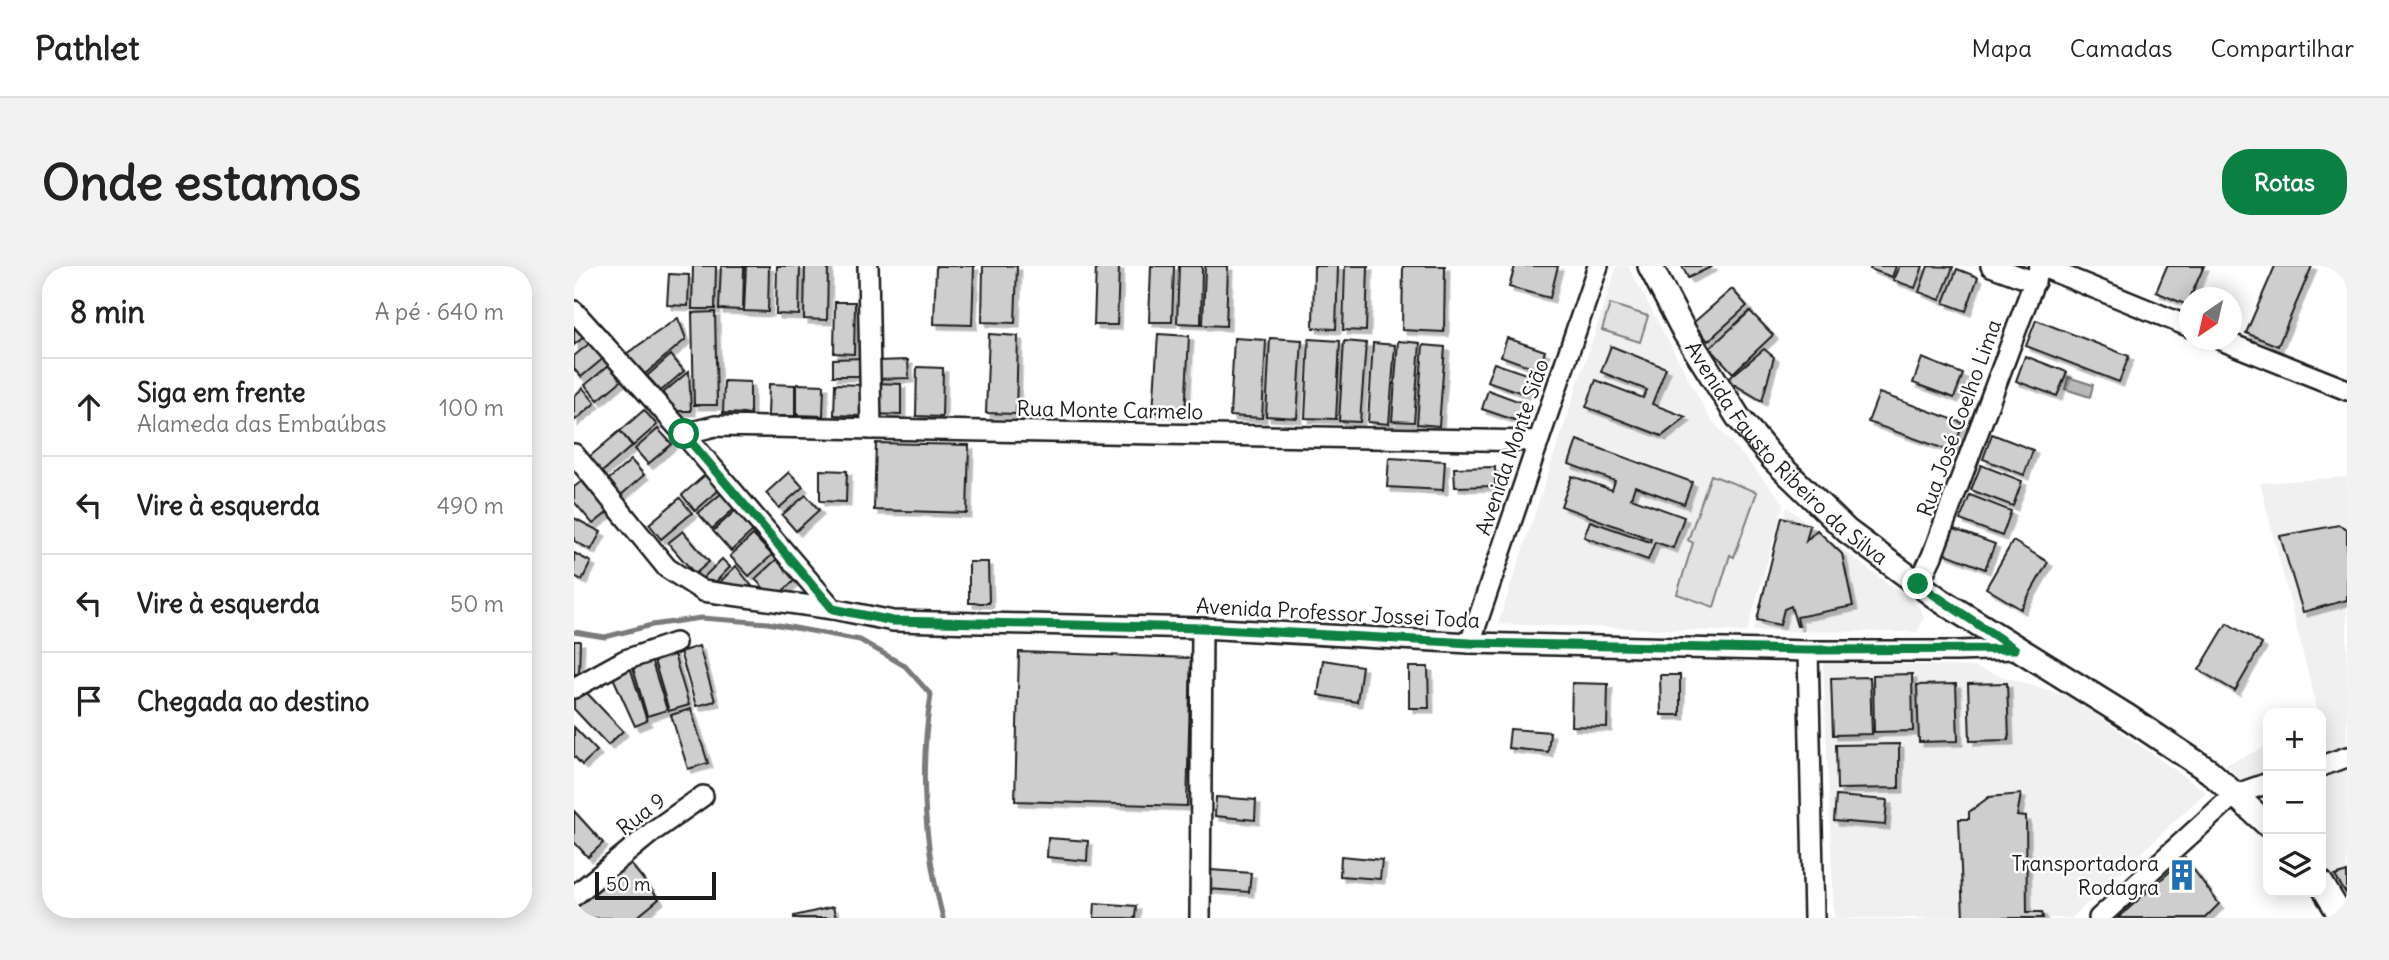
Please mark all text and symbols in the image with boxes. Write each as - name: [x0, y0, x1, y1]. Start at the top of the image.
- text: Pathlet: [35, 27, 139, 69]
- text: Mapa: [1971, 33, 2032, 63]
- text: Camadas: [2070, 33, 2173, 63]
- text: Compartilhar: [2211, 33, 2354, 63]
- button: Rotas: [2222, 149, 2347, 215]
- text: Onde estamos: [42, 152, 361, 213]
- north arrow: [2179, 287, 2242, 350]
- text: 8 min: [70, 293, 145, 331]
- text: A pé · 640 m: [375, 297, 504, 326]
- street label: Rua José Coelho Lima: [1911, 316, 2007, 520]
- street label: Avenida Fausto Ribeiro da Silva: [1680, 336, 1893, 570]
- street label: Avenida Monte Sião: [1469, 355, 1555, 539]
- text: Siga em frente: [137, 376, 305, 409]
- icon: ahead: [70, 388, 108, 426]
- text: 100 m: [439, 393, 504, 422]
- street label: Rua Monte Carmelo: [1016, 395, 1204, 425]
- text: Alameda das Embaúbas: [137, 409, 386, 438]
- route start: [668, 418, 699, 449]
- icon: left: [70, 486, 108, 524]
- text: Vire à esquerda: [137, 489, 320, 522]
- text: 490 m: [437, 491, 504, 520]
- route end: [1902, 568, 1933, 599]
- icon: left: [70, 584, 108, 622]
- text: Vire à esquerda: [137, 587, 320, 620]
- text: 50 m: [450, 589, 504, 618]
- street label: Avenida Professor Jossei Toda: [1195, 592, 1481, 634]
- icon: arrive: [70, 682, 108, 720]
- text: Chegada ao destino: [137, 685, 369, 718]
- map controls: [2263, 708, 2326, 897]
- button: +: [2263, 708, 2326, 771]
- button: −: [2263, 771, 2326, 834]
- street label: Rua 9: [611, 787, 671, 841]
- button: layers: [2263, 834, 2326, 897]
- place label: Transportadora Rodagra: [2012, 850, 2159, 901]
- building icon: Transportadora Rodagra: [2165, 858, 2199, 892]
- scale bar: [595, 869, 716, 901]
- text: 50 m: [606, 872, 651, 896]

